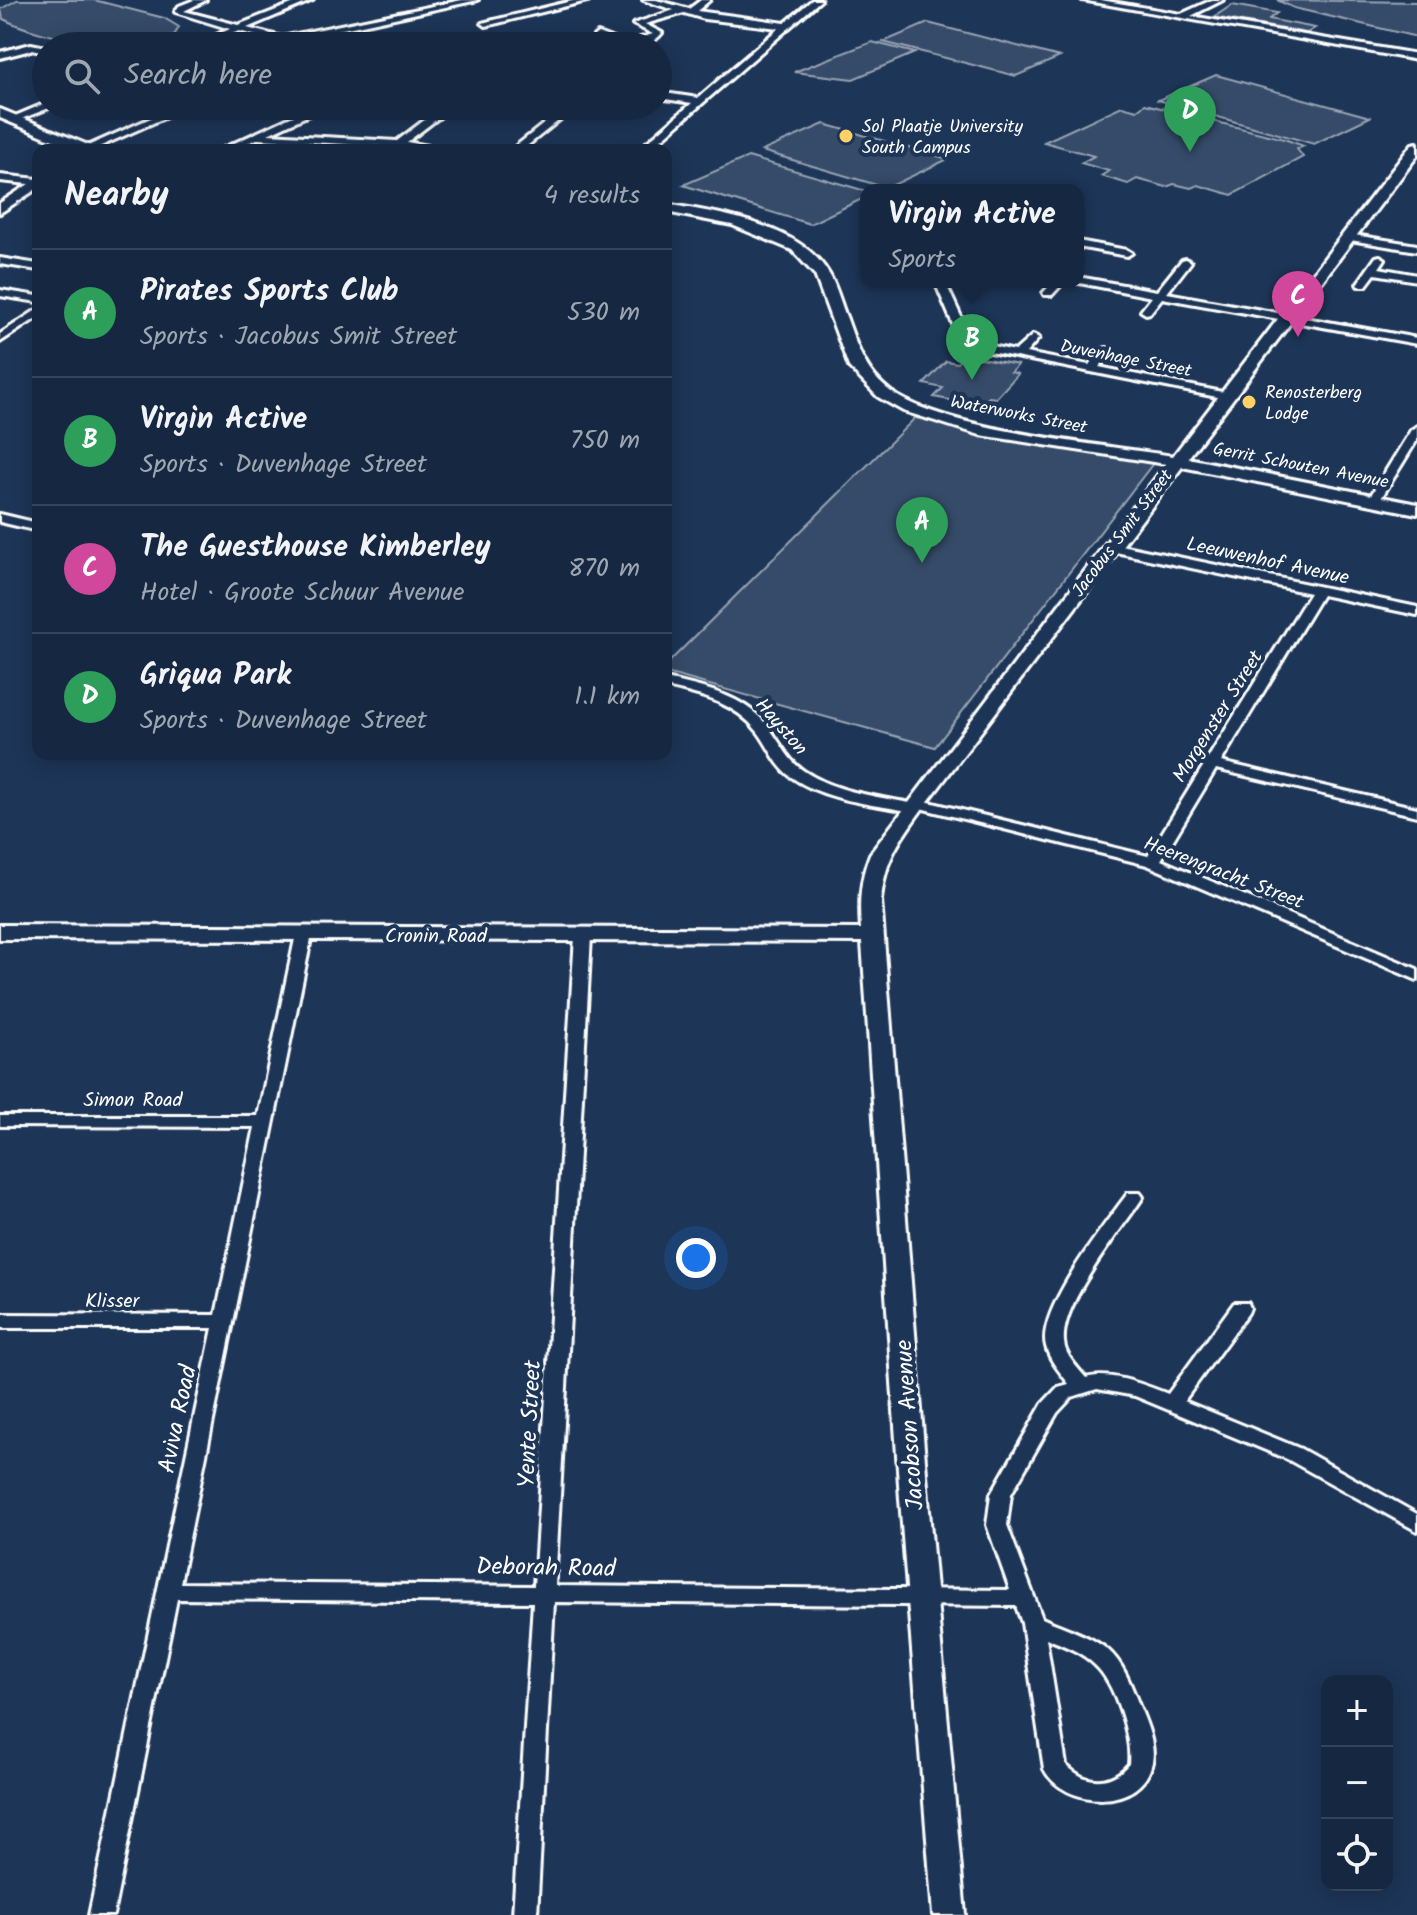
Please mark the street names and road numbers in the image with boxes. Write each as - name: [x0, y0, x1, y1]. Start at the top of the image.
- street label: Duvenhage Street: [1058, 333, 1195, 387]
- street label: Waterworks Street: [948, 388, 1091, 443]
- street label: Gerrit Schouten Avenue: [1210, 435, 1391, 498]
- street label: Jacobus Smit Street: [1065, 463, 1182, 604]
- street label: Leeuwenhof Avenue: [1183, 529, 1352, 595]
- street label: Morgenster Street: [1165, 644, 1272, 790]
- street label: Hayston: [746, 691, 815, 764]
- street label: Heerengracht Street: [1139, 829, 1308, 919]
- street label: Cronin Road: [385, 921, 488, 953]
- street label: Simon Road: [83, 1085, 184, 1117]
- street label: Klisser: [85, 1286, 140, 1318]
- street label: Jacobson Avenue: [885, 1338, 936, 1511]
- street label: Yente Street: [508, 1358, 553, 1489]
- street label: Aviva Road: [148, 1361, 209, 1477]
- street label: Deborah Road: [476, 1548, 617, 1589]

